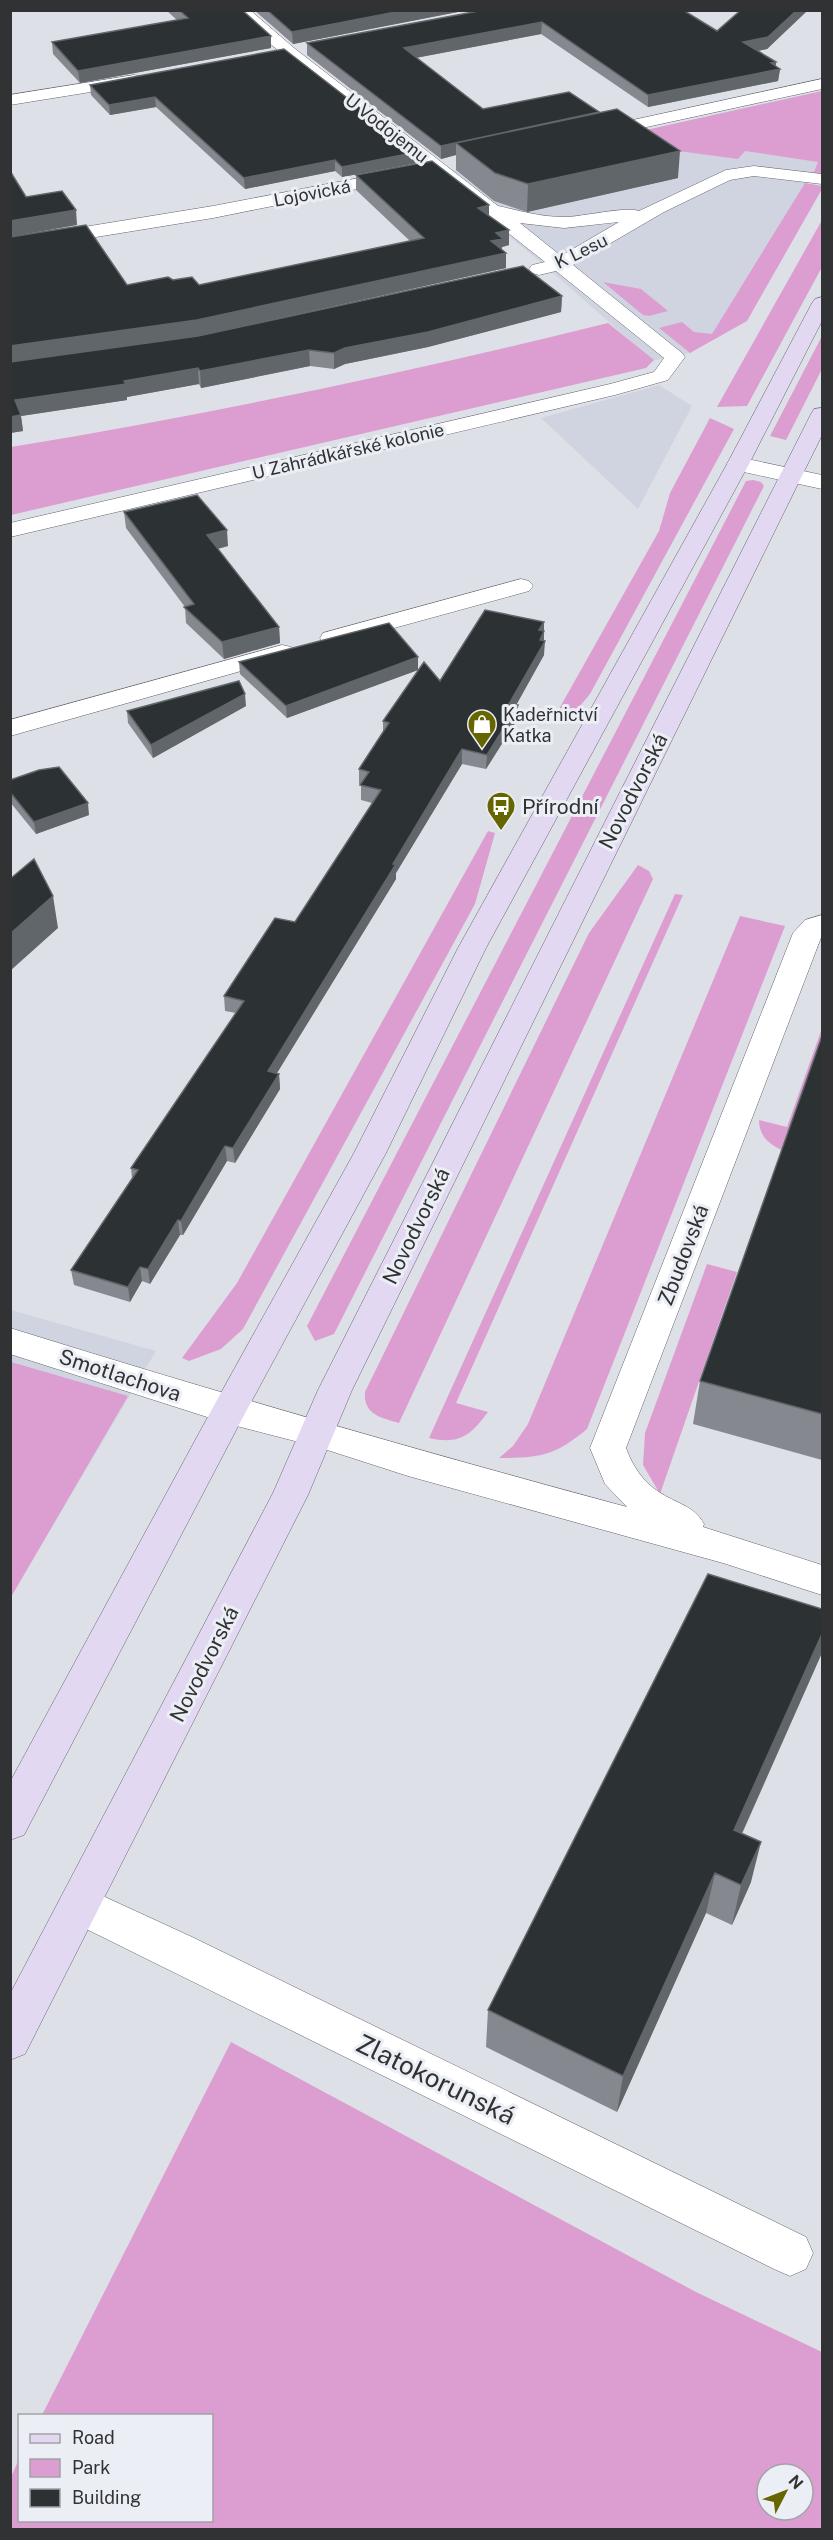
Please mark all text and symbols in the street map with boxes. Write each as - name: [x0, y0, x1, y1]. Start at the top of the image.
- street label: U Vodojemu: [341, 89, 433, 167]
- street label: Lojovická: [272, 175, 352, 211]
- street label: K Lesu: [551, 229, 611, 273]
- street label: U Zahrádkářské kolonie: [250, 419, 446, 483]
- place label: Kadeřnictví Katka: [503, 704, 598, 746]
- shop icon: Kadeřnictví Katka: [466, 708, 498, 750]
- street label: Novodvorská: [593, 729, 673, 853]
- bus stop icon: Přírodní: [485, 790, 517, 832]
- place label: Přírodní: [522, 794, 599, 819]
- street label: Novodvorská: [377, 1164, 455, 1288]
- street label: Zbudovská: [652, 1201, 714, 1309]
- street label: Smotlachova: [56, 1344, 184, 1406]
- street label: Novodvorská: [164, 1602, 244, 1726]
- street label: Zlatokorunská: [351, 2027, 521, 2131]
- legend: [18, 2414, 213, 2522]
- text: Road: [72, 2427, 115, 2448]
- text: Park: [72, 2457, 110, 2478]
- north arrow: [755, 2462, 815, 2522]
- text: N: [785, 2471, 807, 2493]
- text: Building: [72, 2487, 141, 2508]

